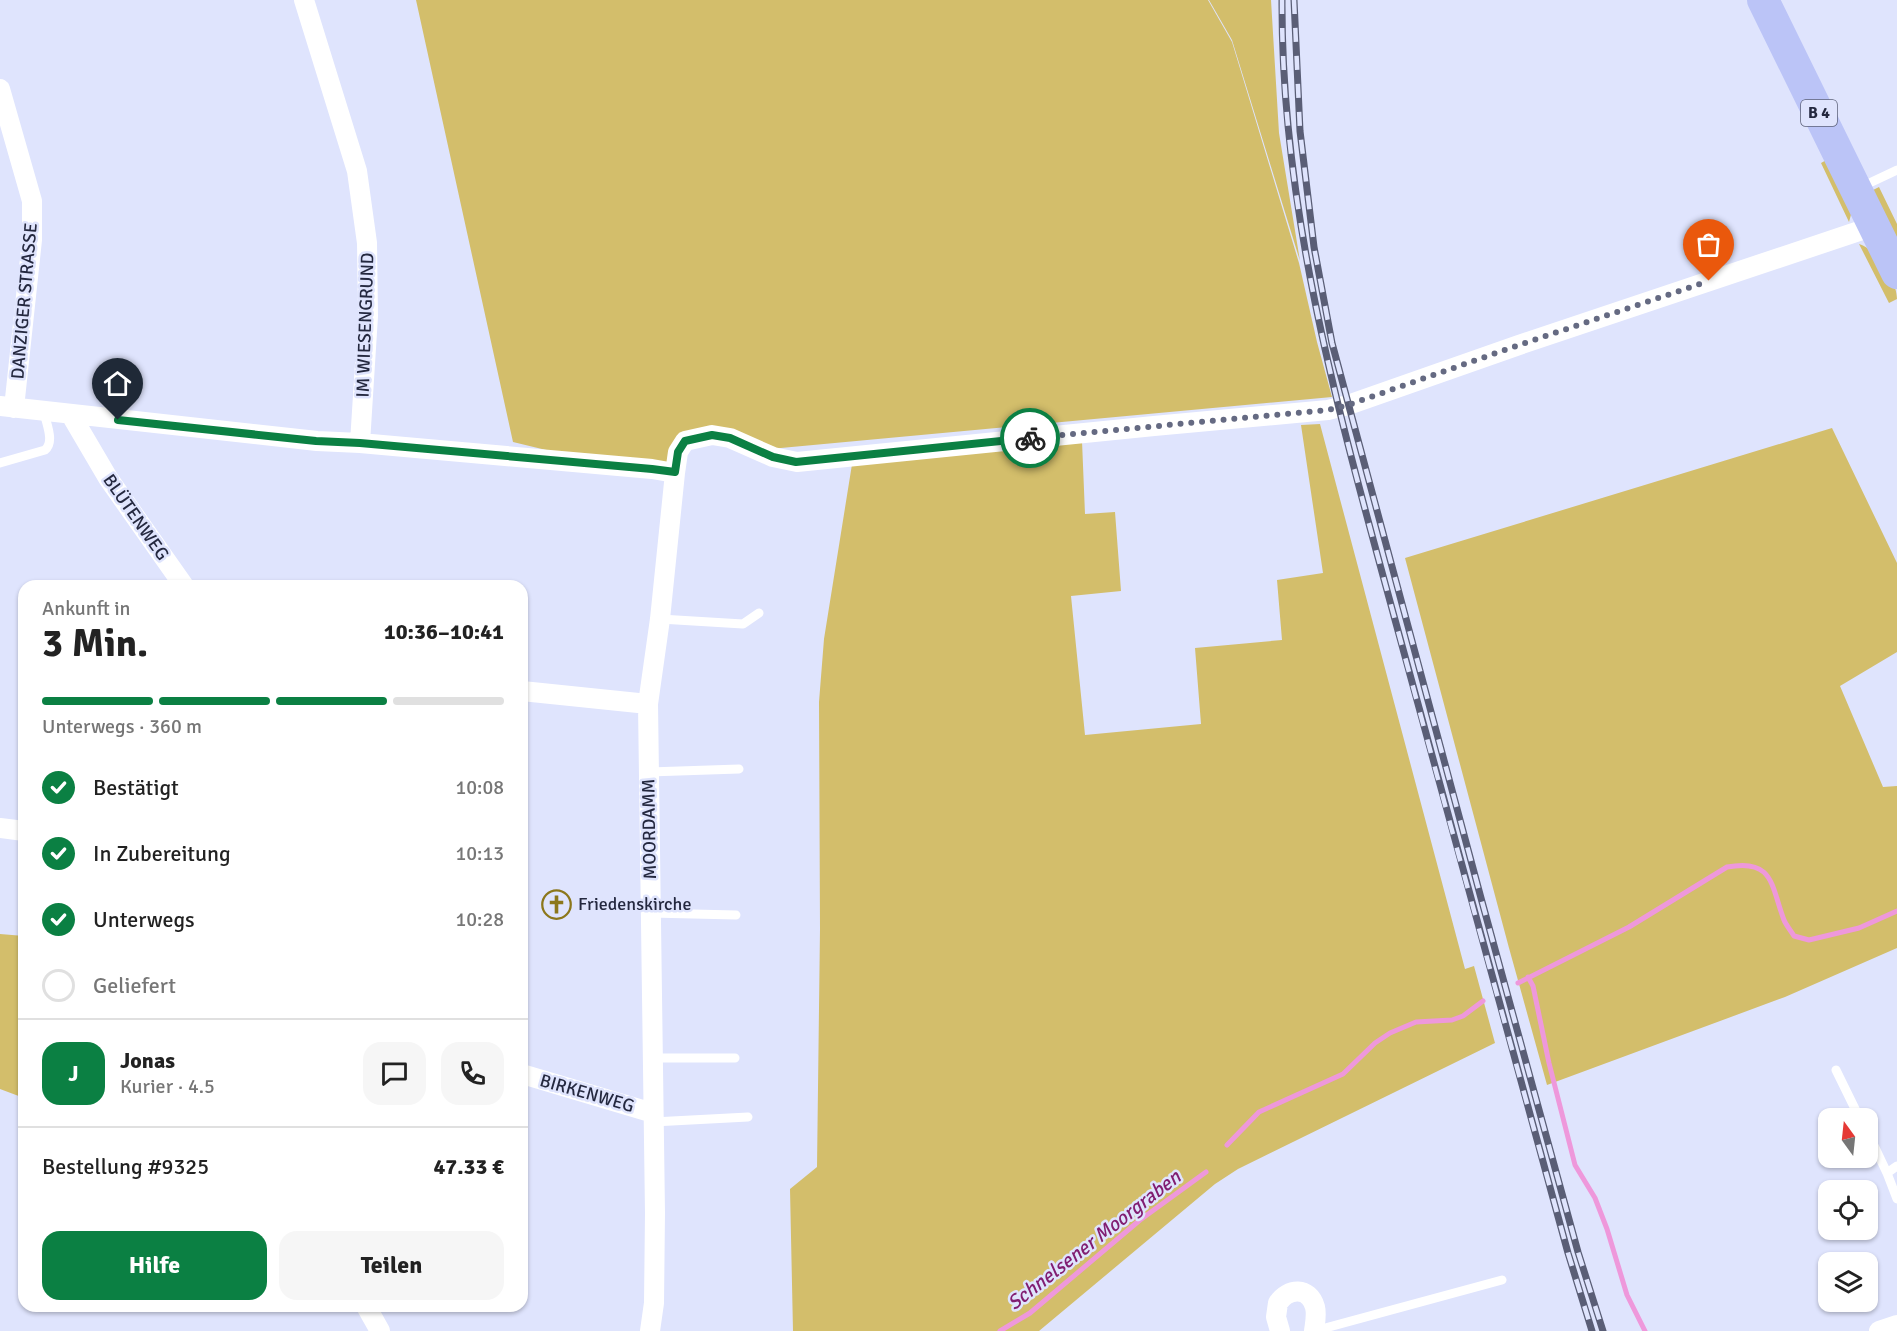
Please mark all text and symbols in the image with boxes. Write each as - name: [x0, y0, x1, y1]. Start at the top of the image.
- road number: B 4: [1801, 100, 1837, 126]
- pin: [1683, 219, 1734, 281]
- street label: DANZIGER STRASSE: [6, 222, 42, 380]
- icon: bag: [1692, 228, 1725, 261]
- street label: IM WIESENGRUND: [351, 252, 379, 398]
- pin: [92, 358, 143, 420]
- icon: home: [101, 367, 134, 400]
- courier: [1000, 408, 1060, 468]
- icon: bike: [1014, 422, 1047, 455]
- street label: BLÜTENWEG: [98, 470, 174, 564]
- text: Ankunft in: [42, 596, 130, 621]
- text: 10:36–10:41: [384, 618, 504, 645]
- text: 3 Min.: [42, 619, 148, 667]
- text: Unterwegs · 360 m: [42, 714, 202, 739]
- icon: check: [42, 771, 75, 804]
- text: Bestätigt: [93, 774, 179, 801]
- text: 10:08: [455, 775, 504, 800]
- street label: MOORDAMM: [637, 779, 661, 879]
- icon: check: [42, 837, 75, 870]
- text: In Zubereitung: [93, 840, 231, 867]
- text: 10:13: [455, 841, 504, 866]
- church icon: Friedenskirche: [541, 888, 573, 920]
- place label: Friedenskirche: [578, 893, 691, 915]
- icon: check: [42, 903, 75, 936]
- text: Unterwegs: [93, 906, 195, 933]
- text: 10:28: [455, 907, 504, 932]
- text: Geliefert: [93, 972, 176, 999]
- button: chat: [363, 1042, 426, 1105]
- button: phone: [441, 1042, 504, 1105]
- text: Jonas: [120, 1047, 175, 1074]
- text: J: [68, 1060, 79, 1087]
- street label: BIRKENWEG: [537, 1069, 637, 1117]
- text: Kurier · 4.5: [120, 1074, 215, 1099]
- north arrow: [1818, 1108, 1878, 1168]
- map controls: [1818, 1108, 1878, 1312]
- text: Bestellung #9325: [42, 1153, 209, 1180]
- text: 47.33 €: [433, 1153, 504, 1180]
- water label: Schnelsener Moorgraben: [1002, 1164, 1187, 1315]
- button: locate: [1818, 1180, 1878, 1240]
- button: Hilfe: [42, 1231, 267, 1300]
- button: Teilen: [279, 1231, 504, 1300]
- button: layers: [1818, 1252, 1878, 1312]

